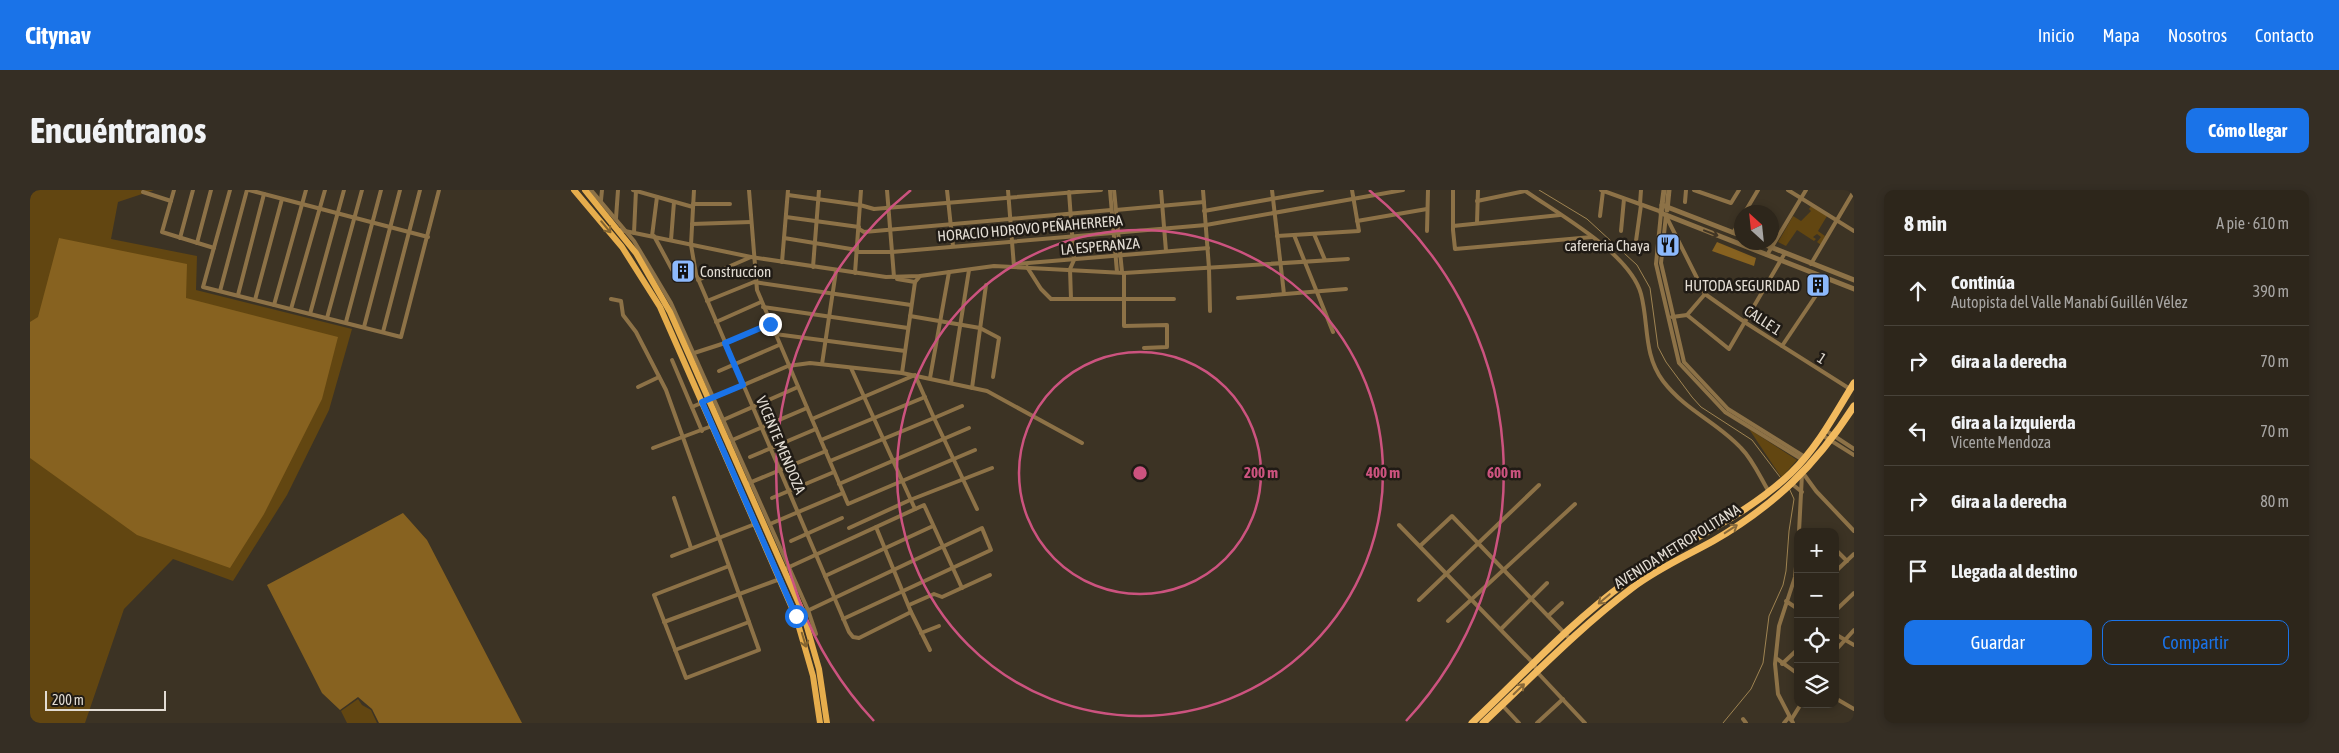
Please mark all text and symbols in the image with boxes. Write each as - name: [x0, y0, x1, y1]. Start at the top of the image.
- text: Citynav: [25, 22, 91, 49]
- text: Inicio: [2038, 25, 2074, 46]
- text: Mapa: [2102, 25, 2140, 46]
- text: Nosotros: [2168, 25, 2227, 46]
- text: Contacto: [2255, 25, 2314, 46]
- button: Cómo llegar: [2186, 108, 2309, 153]
- text: Encuéntranos: [30, 110, 206, 150]
- north arrow: [1734, 205, 1779, 250]
- street label: HORACIO HDROVO PEÑAHERRERA: [937, 211, 1124, 245]
- text: 8 min: [1904, 211, 1947, 235]
- text: A pie · 610 m: [2216, 214, 2289, 232]
- one-way arrow: [600, 220, 612, 233]
- one-way arrow: [1703, 229, 1718, 238]
- restaurant icon: cafereria Chaya: [1655, 232, 1681, 258]
- street label: LA ESPERANZA: [1060, 234, 1141, 258]
- place label: cafereria Chaya: [1564, 237, 1650, 254]
- building icon: Construccion: [670, 258, 696, 284]
- place label: Construccion: [700, 263, 771, 280]
- text: Continúa: [1951, 271, 2015, 293]
- building icon: HUTODA SEGURIDAD: [1805, 272, 1831, 298]
- place label: HUTODA SEGURIDAD: [1685, 277, 1800, 294]
- icon: ahead: [1904, 277, 1932, 305]
- text: 390 m: [2253, 282, 2289, 300]
- text: Autopista del Valle Manabí Guillén Vélez: [1951, 293, 2188, 311]
- street label: CALLE 1: [1741, 302, 1785, 338]
- route end: [759, 313, 782, 336]
- icon: right: [1904, 347, 1932, 375]
- street label: 1: [1814, 349, 1830, 367]
- text: Gira a la derecha: [1951, 350, 2067, 372]
- text: 70 m: [2260, 352, 2289, 370]
- street label: VICENTE MENDOZA: [753, 394, 809, 497]
- text: Gira a la izquierda: [1951, 411, 2076, 433]
- icon: left: [1904, 417, 1932, 445]
- text: 70 m: [2260, 422, 2289, 440]
- text: Vicente Mendoza: [1951, 433, 2051, 451]
- centre of rings: [1131, 464, 1149, 482]
- text: 200 m: [1244, 464, 1278, 481]
- text: 400 m: [1365, 464, 1400, 481]
- text: 600 m: [1487, 464, 1521, 481]
- icon: right: [1904, 487, 1932, 515]
- text: Gira a la derecha: [1951, 490, 2067, 512]
- text: 80 m: [2260, 492, 2289, 510]
- street label: AVENIDA METROPOLITANA: [1611, 500, 1744, 592]
- one-way arrow: [1724, 524, 1738, 534]
- map controls: [1794, 528, 1839, 708]
- button: +: [1794, 528, 1839, 573]
- icon: arrive: [1904, 557, 1932, 585]
- text: Llegada al destino: [1951, 560, 2078, 582]
- button: −: [1794, 573, 1839, 618]
- one-way arrow: [1598, 593, 1611, 604]
- route start: [785, 605, 808, 628]
- button: locate: [1794, 618, 1839, 663]
- button: Guardar: [1904, 620, 2092, 665]
- button: Compartir: [2102, 620, 2289, 665]
- one-way arrow: [799, 632, 809, 648]
- button: layers: [1794, 663, 1839, 708]
- one-way arrow: [1512, 684, 1524, 696]
- scale bar: [45, 688, 166, 711]
- text: 200 m: [52, 692, 84, 708]

